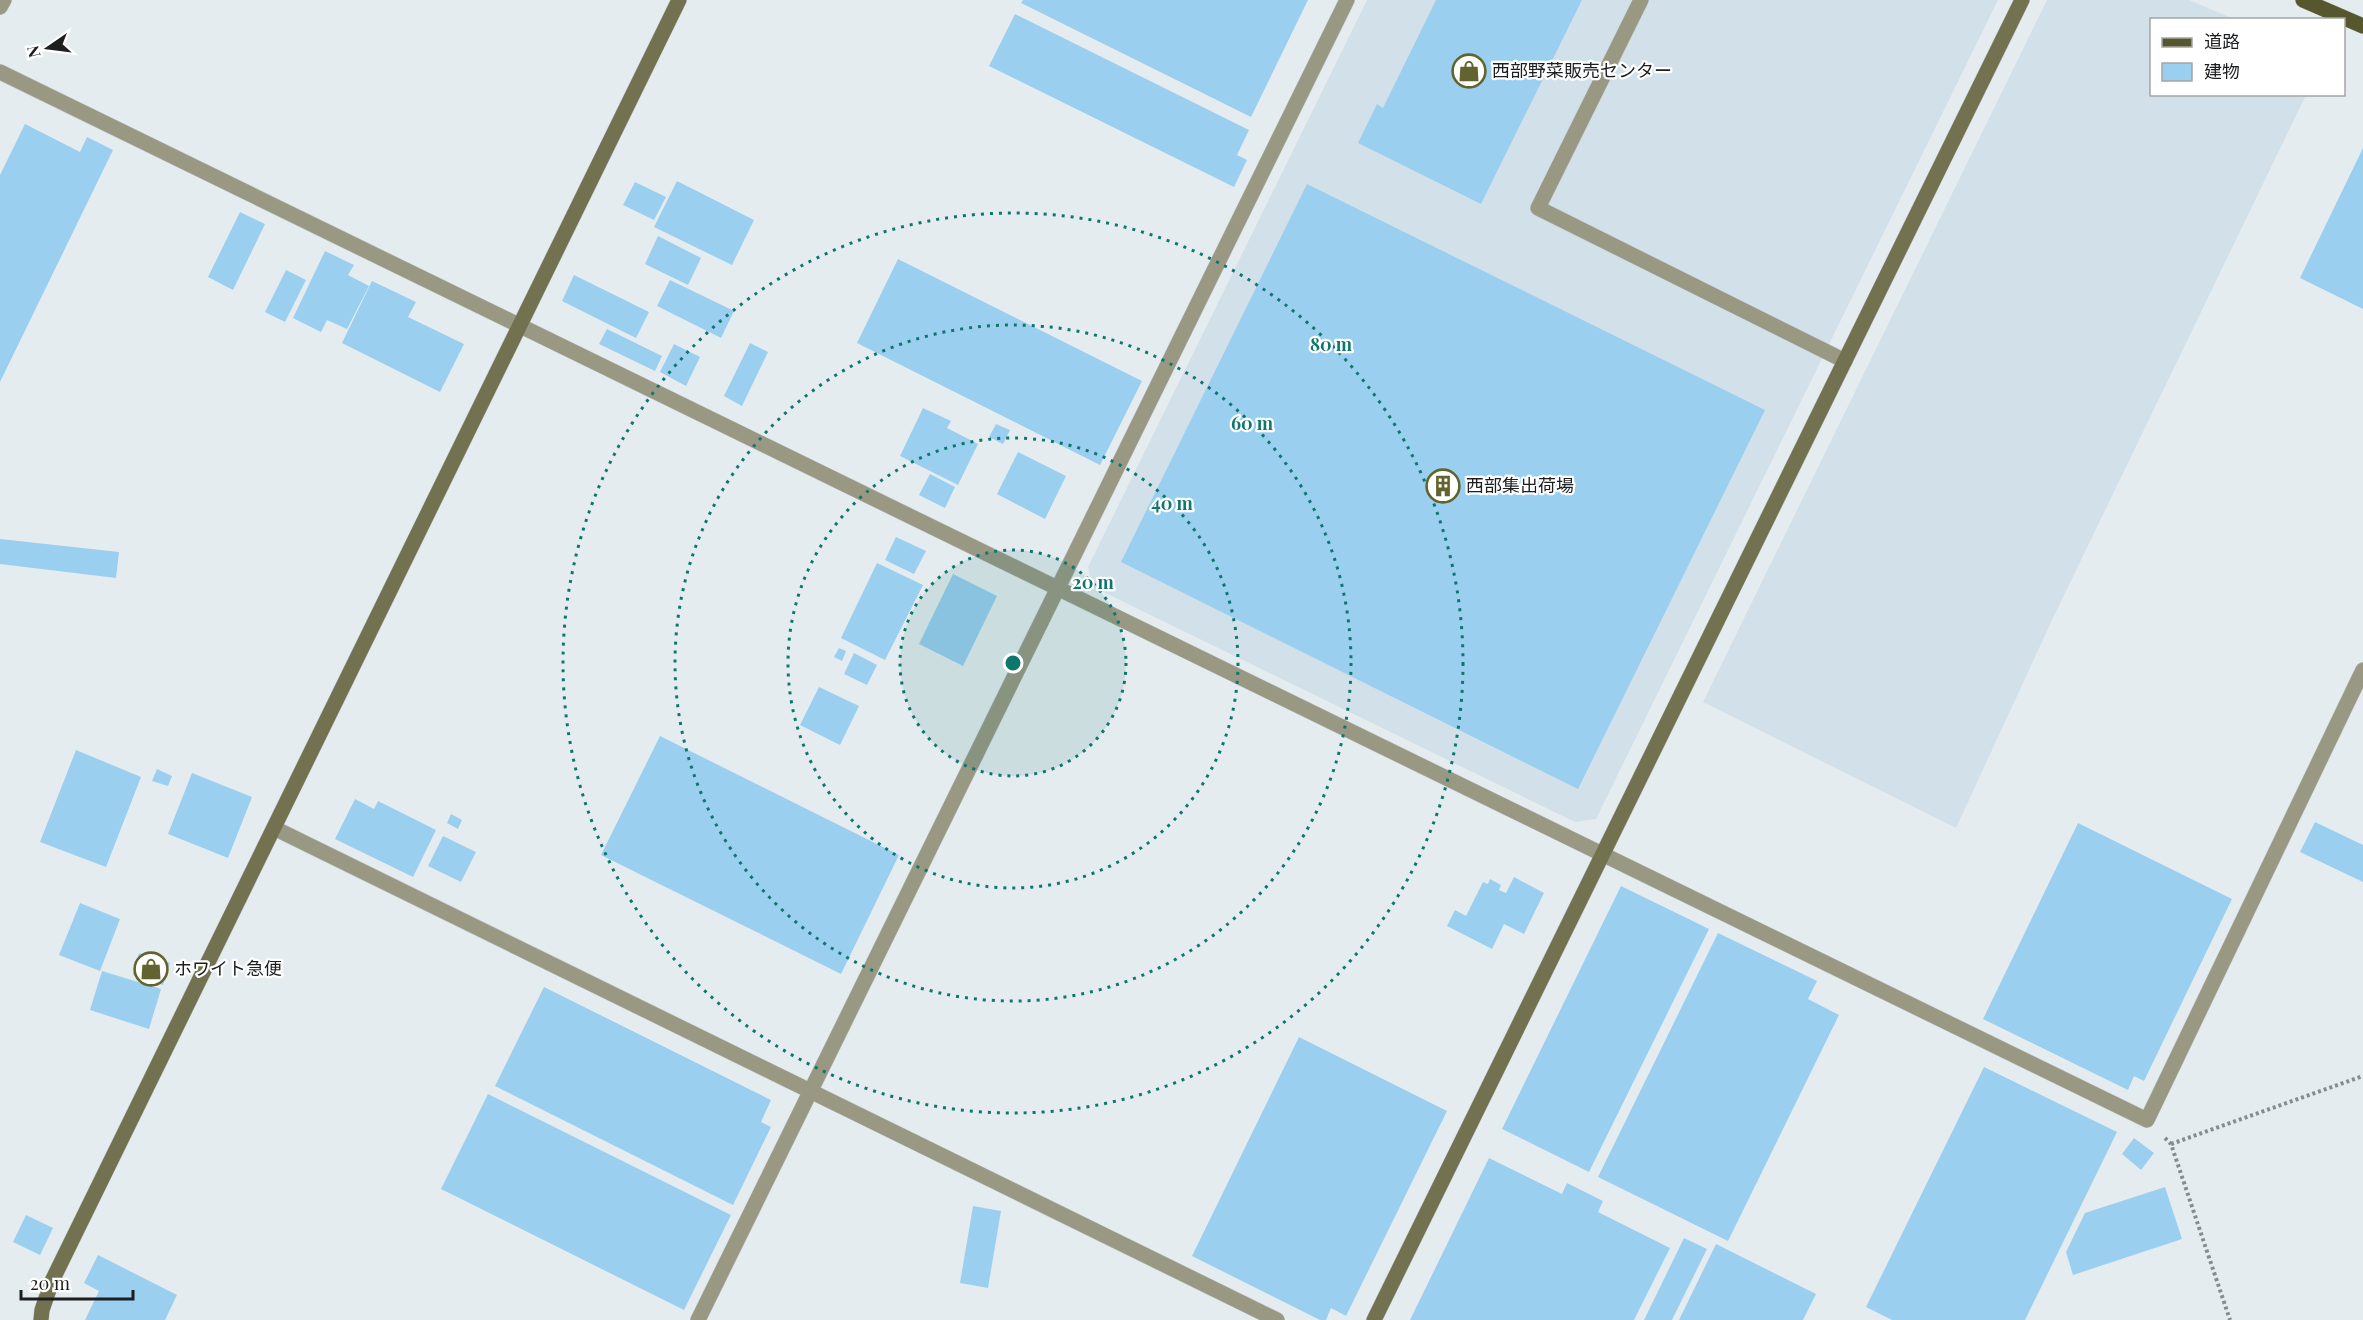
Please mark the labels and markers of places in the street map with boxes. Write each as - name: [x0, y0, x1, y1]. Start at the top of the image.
- shop icon: 西部野菜販売センター: [1451, 53, 1487, 89]
- place label: 西部野菜販売センター: [1492, 58, 1672, 82]
- building icon: 西部集出荷場: [1425, 468, 1461, 504]
- place label: 西部集出荷場: [1466, 473, 1574, 497]
- centre of rings: [1003, 653, 1023, 673]
- shop icon: ホワイト急便: [133, 951, 169, 987]
- place label: ホワイト急便: [174, 956, 282, 980]

